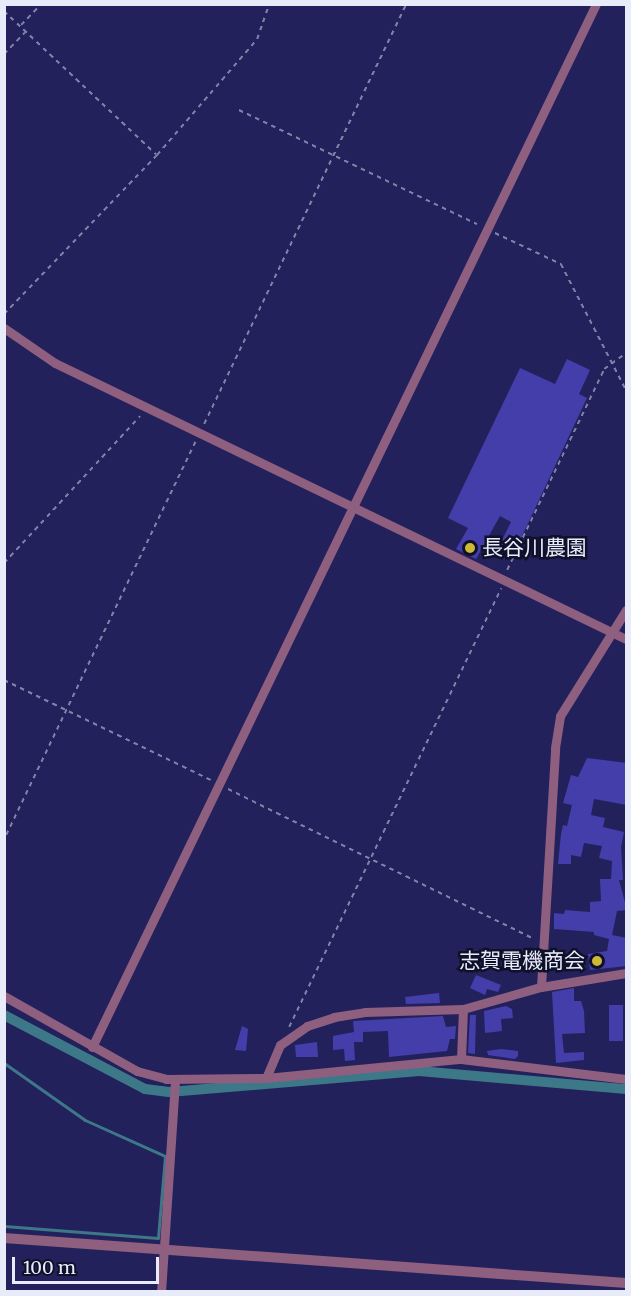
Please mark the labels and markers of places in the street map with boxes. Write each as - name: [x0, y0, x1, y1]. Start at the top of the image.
- place label: 長谷川農園: [482, 535, 587, 561]
- marker: 長谷川農園: [463, 541, 477, 555]
- place label: 志賀電機商会: [459, 948, 585, 974]
- marker: 志賀電機商会: [590, 954, 604, 968]

